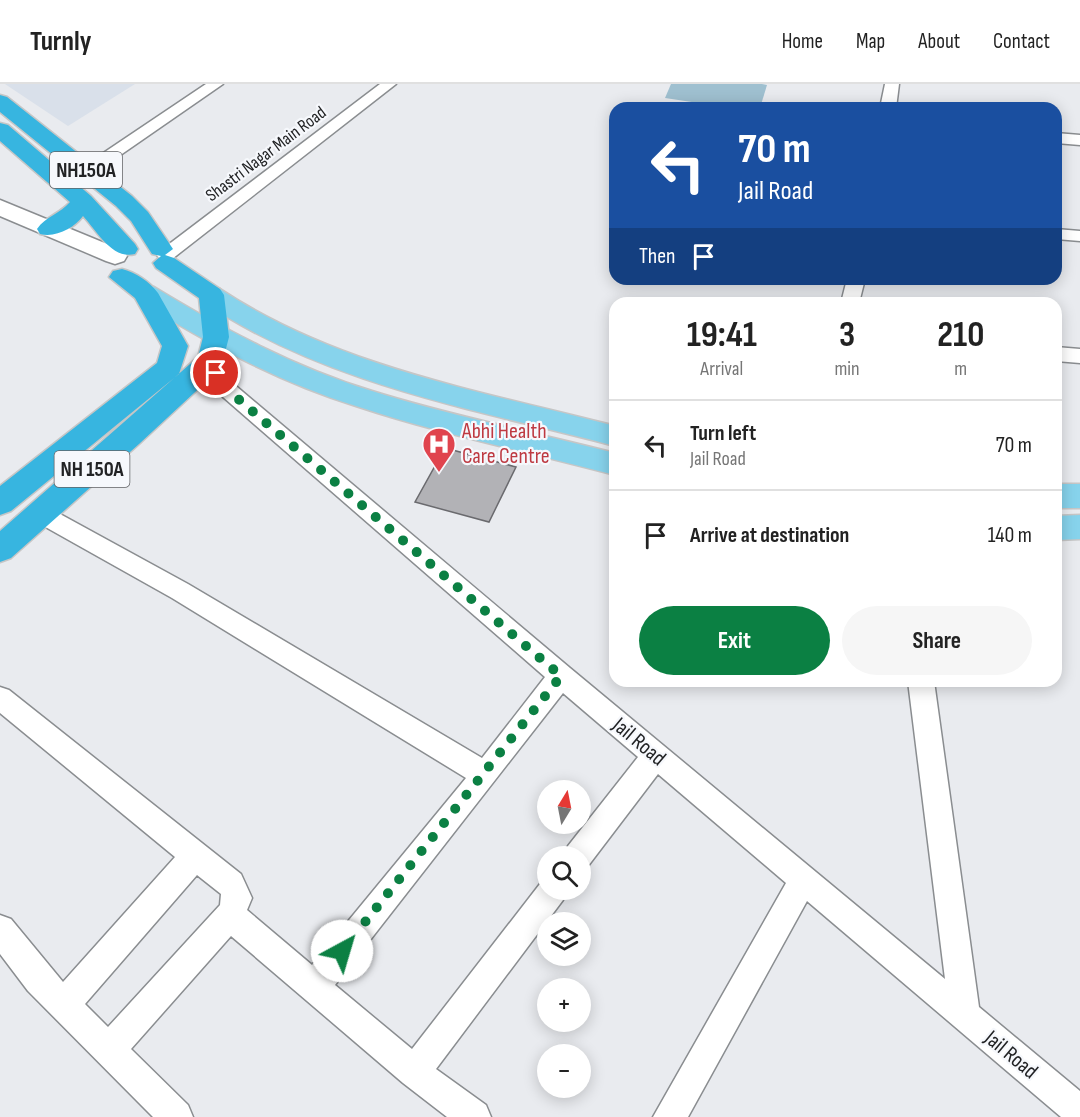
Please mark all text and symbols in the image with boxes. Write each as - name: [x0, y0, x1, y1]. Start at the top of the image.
- text: Turnly: [30, 25, 91, 58]
- text: Home: [782, 29, 823, 54]
- text: Map: [856, 29, 885, 54]
- text: About: [918, 29, 960, 54]
- text: Contact: [993, 29, 1050, 54]
- street label: Shastri Nagar Main Road: [202, 102, 330, 206]
- text: 70 m: [738, 124, 811, 175]
- icon: left: [639, 126, 717, 204]
- road number: NH150A: [50, 152, 122, 188]
- text: Jail Road: [738, 175, 813, 207]
- icon: arrive: [687, 240, 720, 273]
- text: Then: [639, 243, 675, 270]
- text: 19:41: [687, 314, 757, 357]
- text: 3: [839, 314, 855, 357]
- text: 210: [937, 314, 984, 357]
- pin: [190, 347, 241, 398]
- icon: arrive: [199, 356, 232, 389]
- text: Arrival: [700, 357, 743, 381]
- text: min: [834, 357, 860, 381]
- text: m: [954, 357, 967, 381]
- place label: Abhi Health Care Centre: [461, 418, 549, 470]
- text: Turn left: [690, 420, 756, 447]
- hospital icon: Abhi Health Care Centre: [421, 426, 457, 473]
- icon: left: [639, 429, 672, 462]
- text: 70 m: [996, 432, 1032, 459]
- text: Jail Road: [690, 447, 746, 471]
- road number: NH 150A: [54, 451, 130, 487]
- icon: arrive: [639, 519, 672, 552]
- text: Arrive at destination: [690, 522, 849, 549]
- text: 140 m: [988, 522, 1032, 549]
- button: Exit: [639, 606, 830, 675]
- button: Share: [842, 606, 1032, 675]
- street label: Jail Road: [606, 711, 671, 772]
- north arrow: [537, 780, 591, 834]
- map controls: [537, 780, 591, 1098]
- button: search: [537, 846, 591, 900]
- button: layers: [537, 912, 591, 966]
- position arrow: [310, 919, 374, 983]
- button: +: [537, 978, 591, 1032]
- street label: Jail Road: [978, 1024, 1043, 1085]
- button: −: [537, 1044, 591, 1098]

